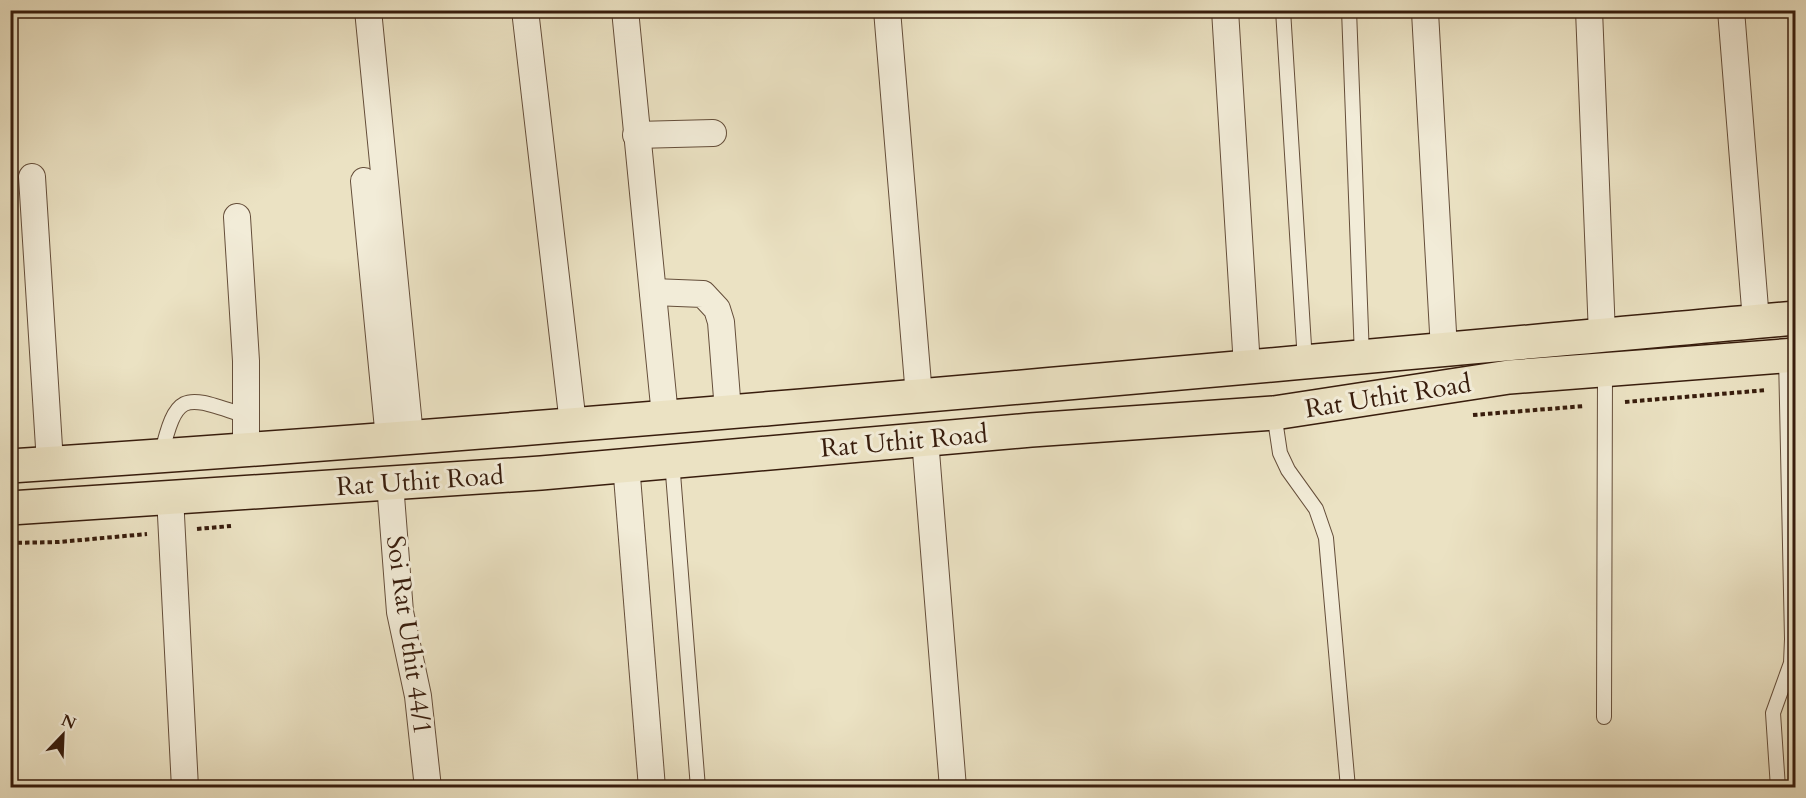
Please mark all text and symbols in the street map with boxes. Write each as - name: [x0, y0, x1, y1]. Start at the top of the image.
- street label: Rat Uthit Road: [1302, 366, 1474, 426]
- street label: Rat Uthit Road: [819, 416, 989, 466]
- street label: Rat Uthit Road: [335, 458, 505, 504]
- street label: Soi Rat Uthit 44/1: [378, 533, 440, 737]
- north arrow: [33, 705, 93, 765]
- text: N: [58, 709, 79, 735]

